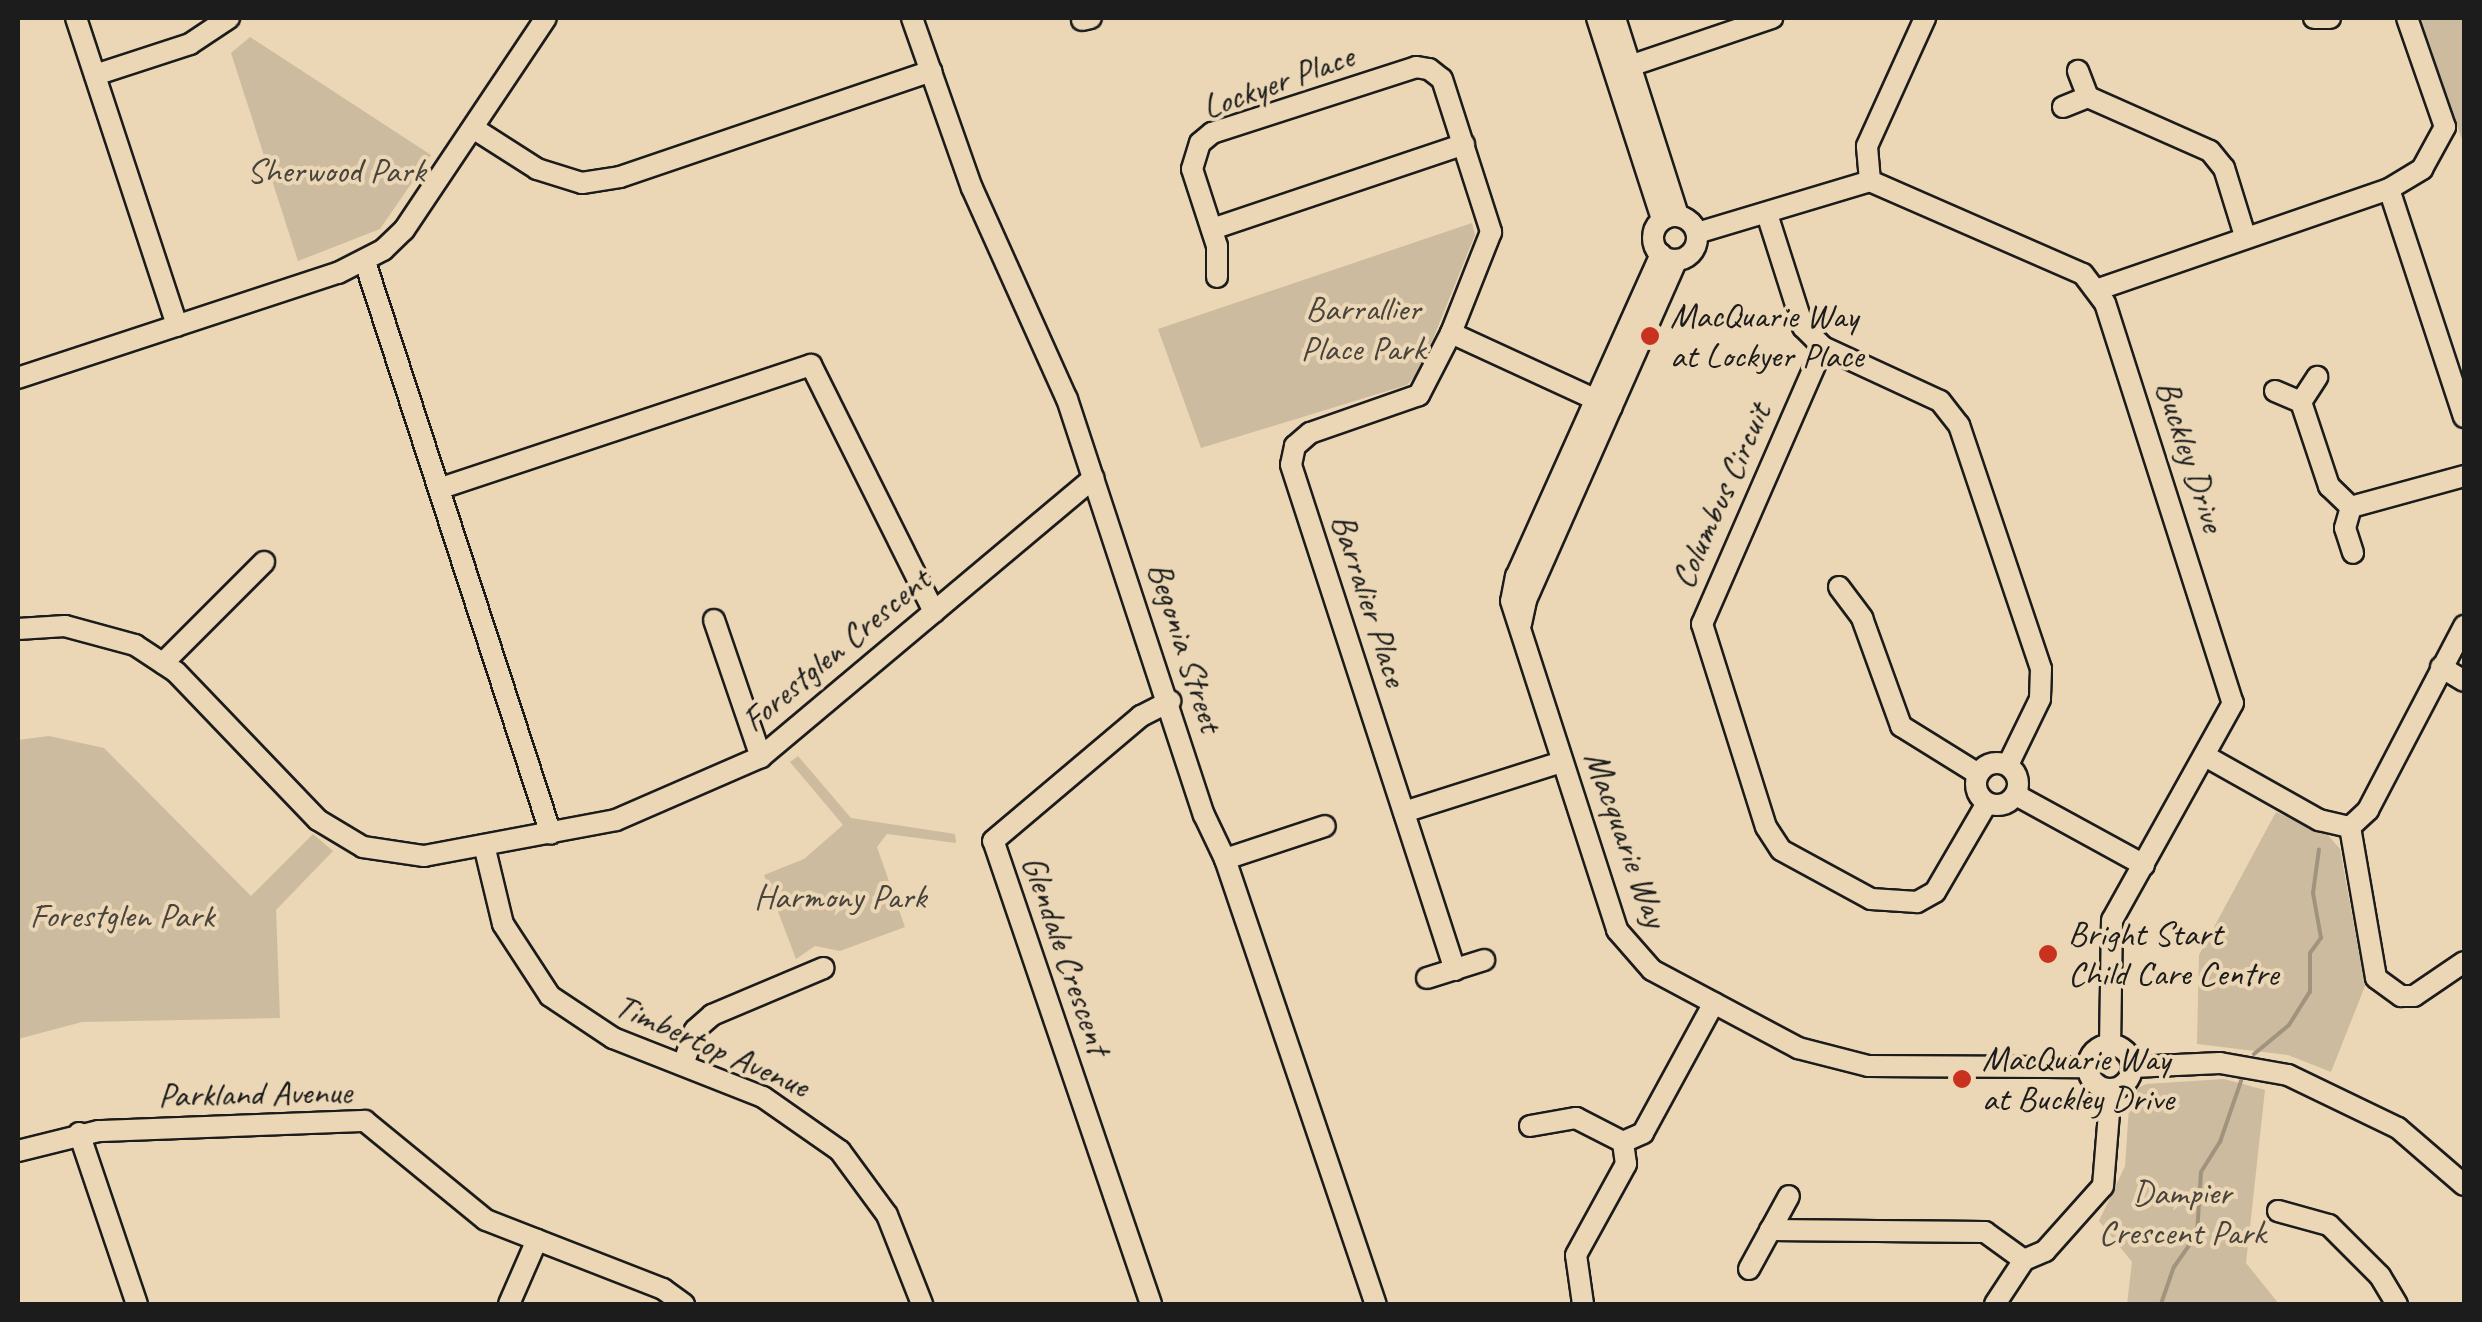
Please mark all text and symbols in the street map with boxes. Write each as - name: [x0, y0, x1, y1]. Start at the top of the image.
- street label: Lockyer Place: [1196, 35, 1360, 129]
- park label: Sherwood Park: [247, 150, 425, 192]
- park label: Barrallier Place Park: [1300, 288, 1426, 370]
- place label: MacQuarie Way at Lockyer Place: [1670, 295, 1864, 377]
- marker: MacQuarie Way at Lockyer Place: [1639, 325, 1661, 347]
- street label: Buckley Drive: [2146, 375, 2234, 537]
- street label: Columbus Circuit: [1662, 398, 1780, 594]
- street label: Barralier Place: [1321, 508, 1417, 692]
- street label: Begonia Street: [1138, 557, 1232, 737]
- street label: Forestglen Crescent: [733, 559, 939, 741]
- street label: Macquarie Way: [1575, 745, 1677, 933]
- street label: Glendale Crescent: [1012, 850, 1120, 1060]
- park label: Harmony Park: [753, 876, 927, 918]
- park label: Forestglen Park: [30, 895, 214, 937]
- place label: Bright Start Child Care Centre: [2068, 913, 2279, 995]
- marker: Bright Start Child Care Centre: [2037, 943, 2059, 965]
- street label: Timbertop Avenue: [609, 985, 815, 1107]
- place label: MacQuarie Way at Buckley Drive: [1982, 1038, 2174, 1120]
- marker: MacQuarie Way at Buckley Drive: [1951, 1068, 1973, 1090]
- street label: Parkland Avenue: [158, 1071, 352, 1117]
- park label: Dampier Crescent Park: [2098, 1172, 2266, 1254]

